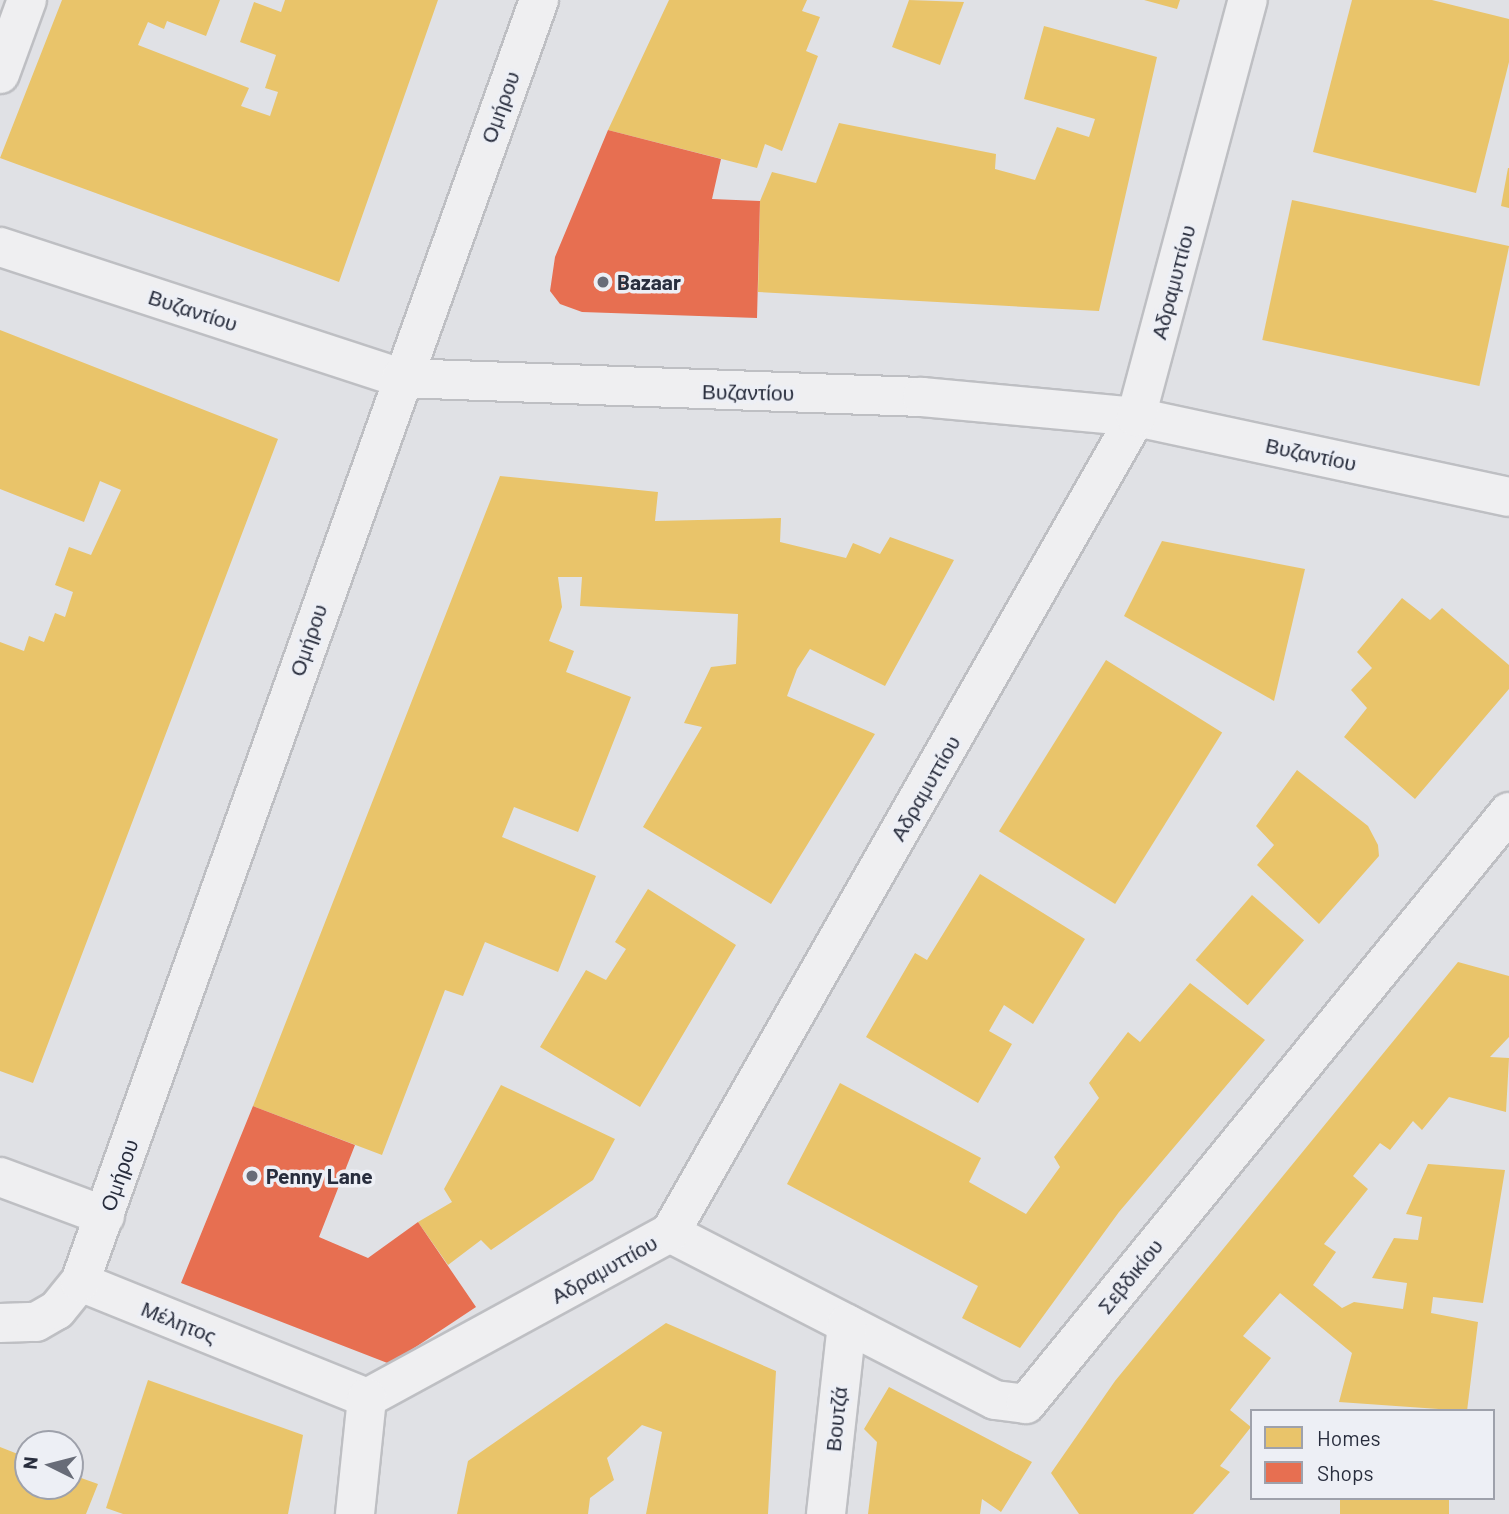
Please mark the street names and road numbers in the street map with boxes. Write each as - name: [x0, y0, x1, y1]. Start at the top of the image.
- street label: Ομήρου: [475, 68, 525, 146]
- street label: Αδραμυττίου: [1146, 222, 1200, 342]
- street label: Βυζαντίου: [145, 284, 241, 336]
- street label: Βυζαντίου: [702, 379, 794, 405]
- street label: Βυζαντίου: [1263, 432, 1359, 476]
- street label: Ομήρου: [284, 601, 332, 679]
- street label: Αδραμυττίου: [885, 731, 965, 845]
- street label: Ομήρου: [95, 1136, 143, 1214]
- street label: Αδραμυττίου: [547, 1230, 661, 1308]
- street label: Σεβδικίου: [1092, 1233, 1168, 1319]
- street label: Μέλητος: [138, 1296, 220, 1348]
- street label: Βουτζά: [820, 1385, 852, 1453]

